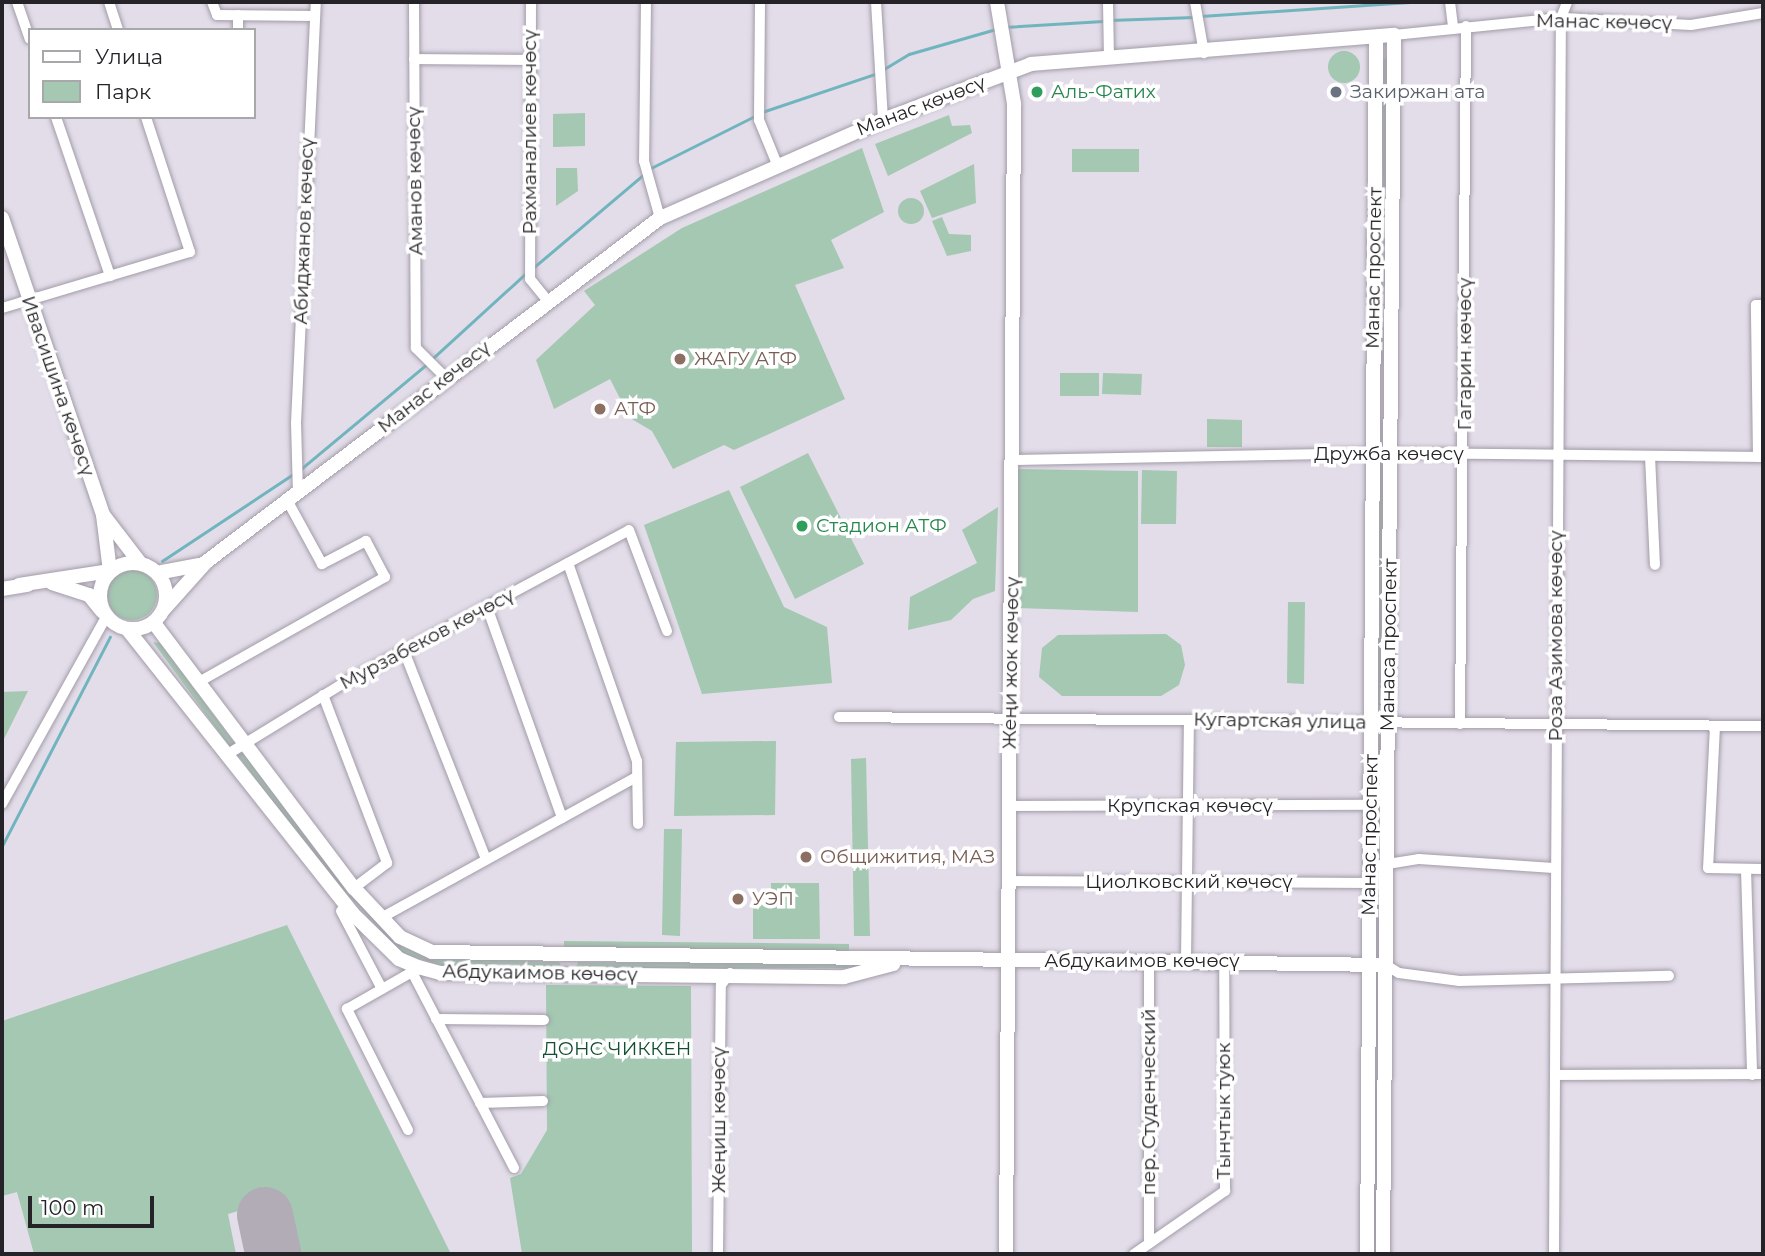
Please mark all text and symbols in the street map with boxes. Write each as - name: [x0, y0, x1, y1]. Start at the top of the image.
- street label: Манас көчөсү: [1536, 9, 1672, 35]
- legend: [28, 28, 256, 119]
- street label: Рахманалиев көчөсү: [519, 29, 541, 235]
- text: Улица: [95, 44, 163, 69]
- street label: Манас көчөсү: [853, 71, 989, 141]
- text: Парк: [95, 79, 151, 104]
- place label: Аль-Фатих: [1051, 81, 1156, 103]
- place label: Закиржан ата: [1350, 81, 1485, 103]
- marker: Аль-Фатих: [1029, 84, 1045, 100]
- marker: Закиржан ата: [1328, 84, 1344, 100]
- street label: Аманов көчөсү: [402, 106, 428, 256]
- street label: Абиджанов көчөсү: [289, 137, 319, 325]
- street label: Манас проспект: [1361, 187, 1387, 349]
- street label: Гагарин көчөсү: [1454, 278, 1476, 430]
- street label: Ивасишина көчөсү: [16, 293, 100, 479]
- street label: Манас көчөсү: [373, 336, 495, 438]
- place label: ЖАГУ АТФ: [694, 348, 797, 370]
- marker: ЖАГУ АТФ: [672, 351, 688, 367]
- place label: АТФ: [614, 398, 656, 420]
- marker: АТФ: [592, 401, 608, 417]
- street label: Дружба көчөсү: [1314, 443, 1464, 465]
- place label: Стадион АТФ: [816, 515, 947, 537]
- marker: Стадион АТФ: [794, 518, 810, 534]
- street label: Роза Азимова көчөсү: [1545, 531, 1567, 741]
- street label: Манаса проспект: [1376, 558, 1402, 732]
- street label: Жеңи жок көчөсү: [998, 577, 1024, 749]
- street label: Мурзабеков көчөсү: [336, 583, 518, 695]
- street label: Кугартская улица: [1193, 708, 1367, 734]
- street label: Манас проспект: [1357, 754, 1383, 916]
- street label: Крупская көчөсү: [1107, 795, 1273, 817]
- place label: Общижития, МАЗ: [820, 846, 995, 868]
- marker: Общижития, МАЗ: [798, 849, 814, 865]
- street label: Циолковский көчөсү: [1085, 871, 1293, 893]
- place label: УЭП: [752, 888, 794, 910]
- marker: УЭП: [730, 891, 746, 907]
- street label: Абдукаимов көчөсү: [1044, 950, 1240, 972]
- street label: Абдукаимов көчөсү: [442, 960, 638, 986]
- street label: пер. Студенческий: [1138, 1009, 1160, 1195]
- park label: ДОНС ЧИККЕН: [543, 1038, 691, 1060]
- street label: Тынчтык туюк: [1213, 1042, 1235, 1180]
- street label: Жеңиш көчөсү: [708, 1047, 730, 1193]
- scale bar: [32, 1182, 158, 1226]
- text: 100 m: [41, 1195, 104, 1220]

